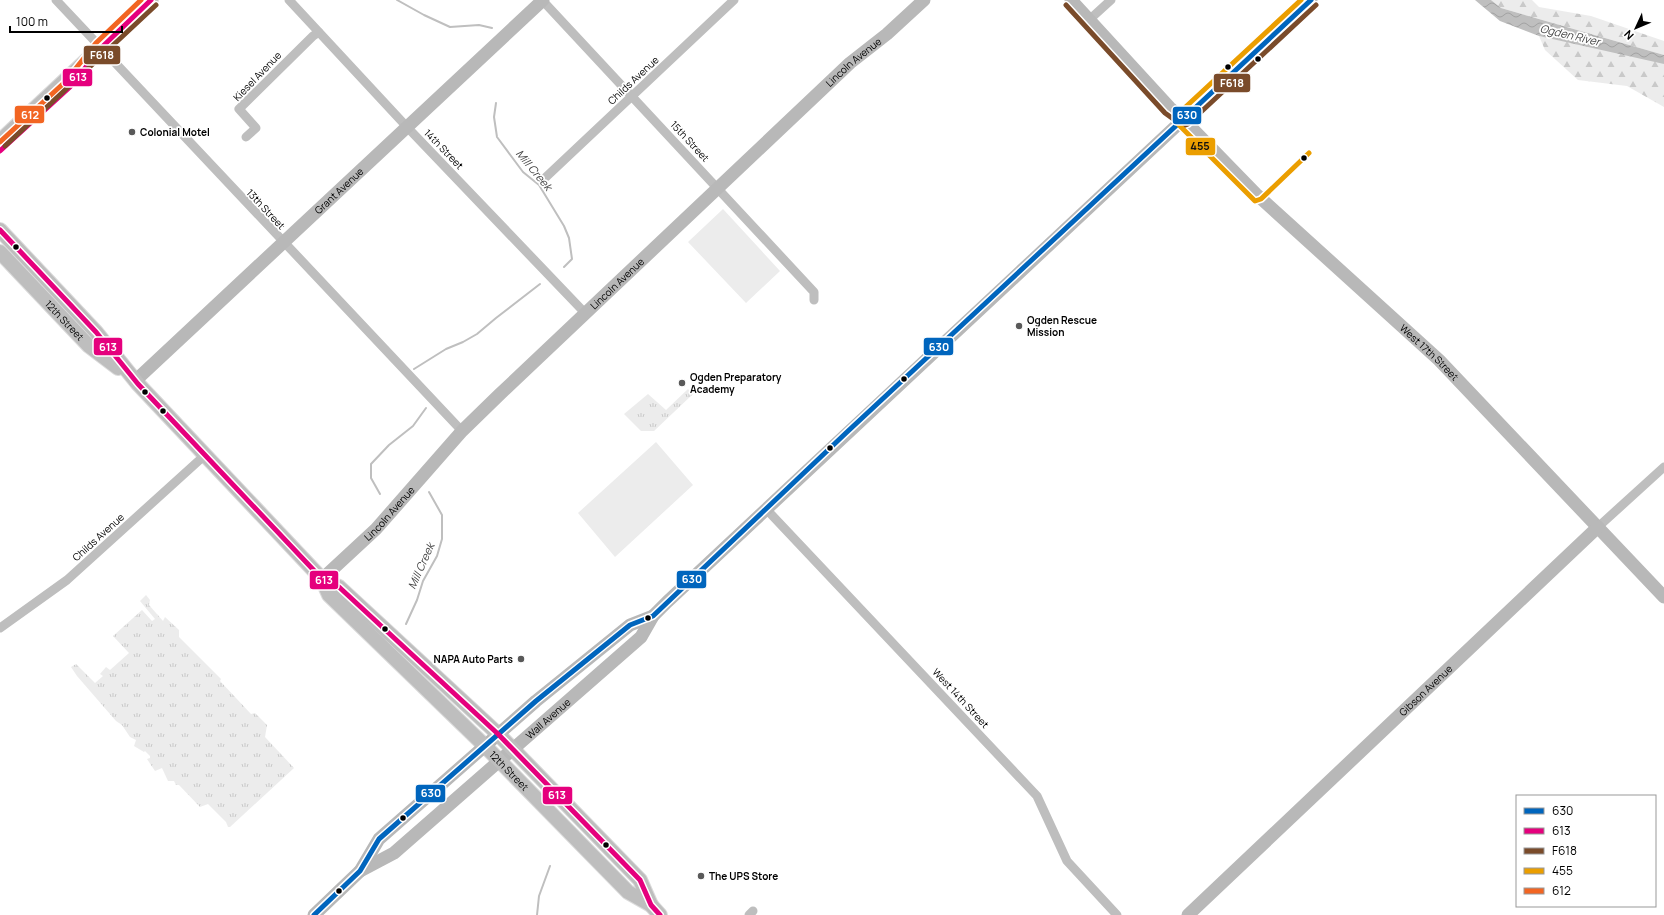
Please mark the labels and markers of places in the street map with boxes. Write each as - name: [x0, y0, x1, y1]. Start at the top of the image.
- unlabelled marker: [1253, 54, 1263, 64]
- unlabelled marker: [1223, 62, 1233, 72]
- unlabelled marker: [42, 93, 52, 103]
- place label: Colonial Motel: [140, 125, 210, 139]
- marker: Colonial Motel: [127, 127, 137, 137]
- unlabelled marker: [1299, 153, 1309, 163]
- unlabelled marker: [11, 242, 21, 252]
- place label: Ogden Rescue Mission: [1027, 313, 1097, 339]
- marker: Ogden Rescue Mission: [1014, 321, 1024, 331]
- place label: Ogden Preparatory Academy: [690, 370, 782, 396]
- unlabelled marker: [899, 374, 909, 384]
- marker: Ogden Preparatory Academy: [677, 378, 687, 388]
- unlabelled marker: [140, 387, 150, 397]
- unlabelled marker: [158, 406, 168, 416]
- unlabelled marker: [825, 443, 835, 453]
- unlabelled marker: [643, 613, 653, 623]
- unlabelled marker: [380, 624, 390, 634]
- place label: NAPA Auto Parts: [434, 652, 514, 666]
- marker: NAPA Auto Parts: [516, 654, 526, 664]
- unlabelled marker: [398, 813, 408, 823]
- unlabelled marker: [601, 840, 611, 850]
- place label: The UPS Store: [709, 869, 778, 883]
- marker: The UPS Store: [696, 871, 706, 881]
- unlabelled marker: [334, 886, 344, 896]

